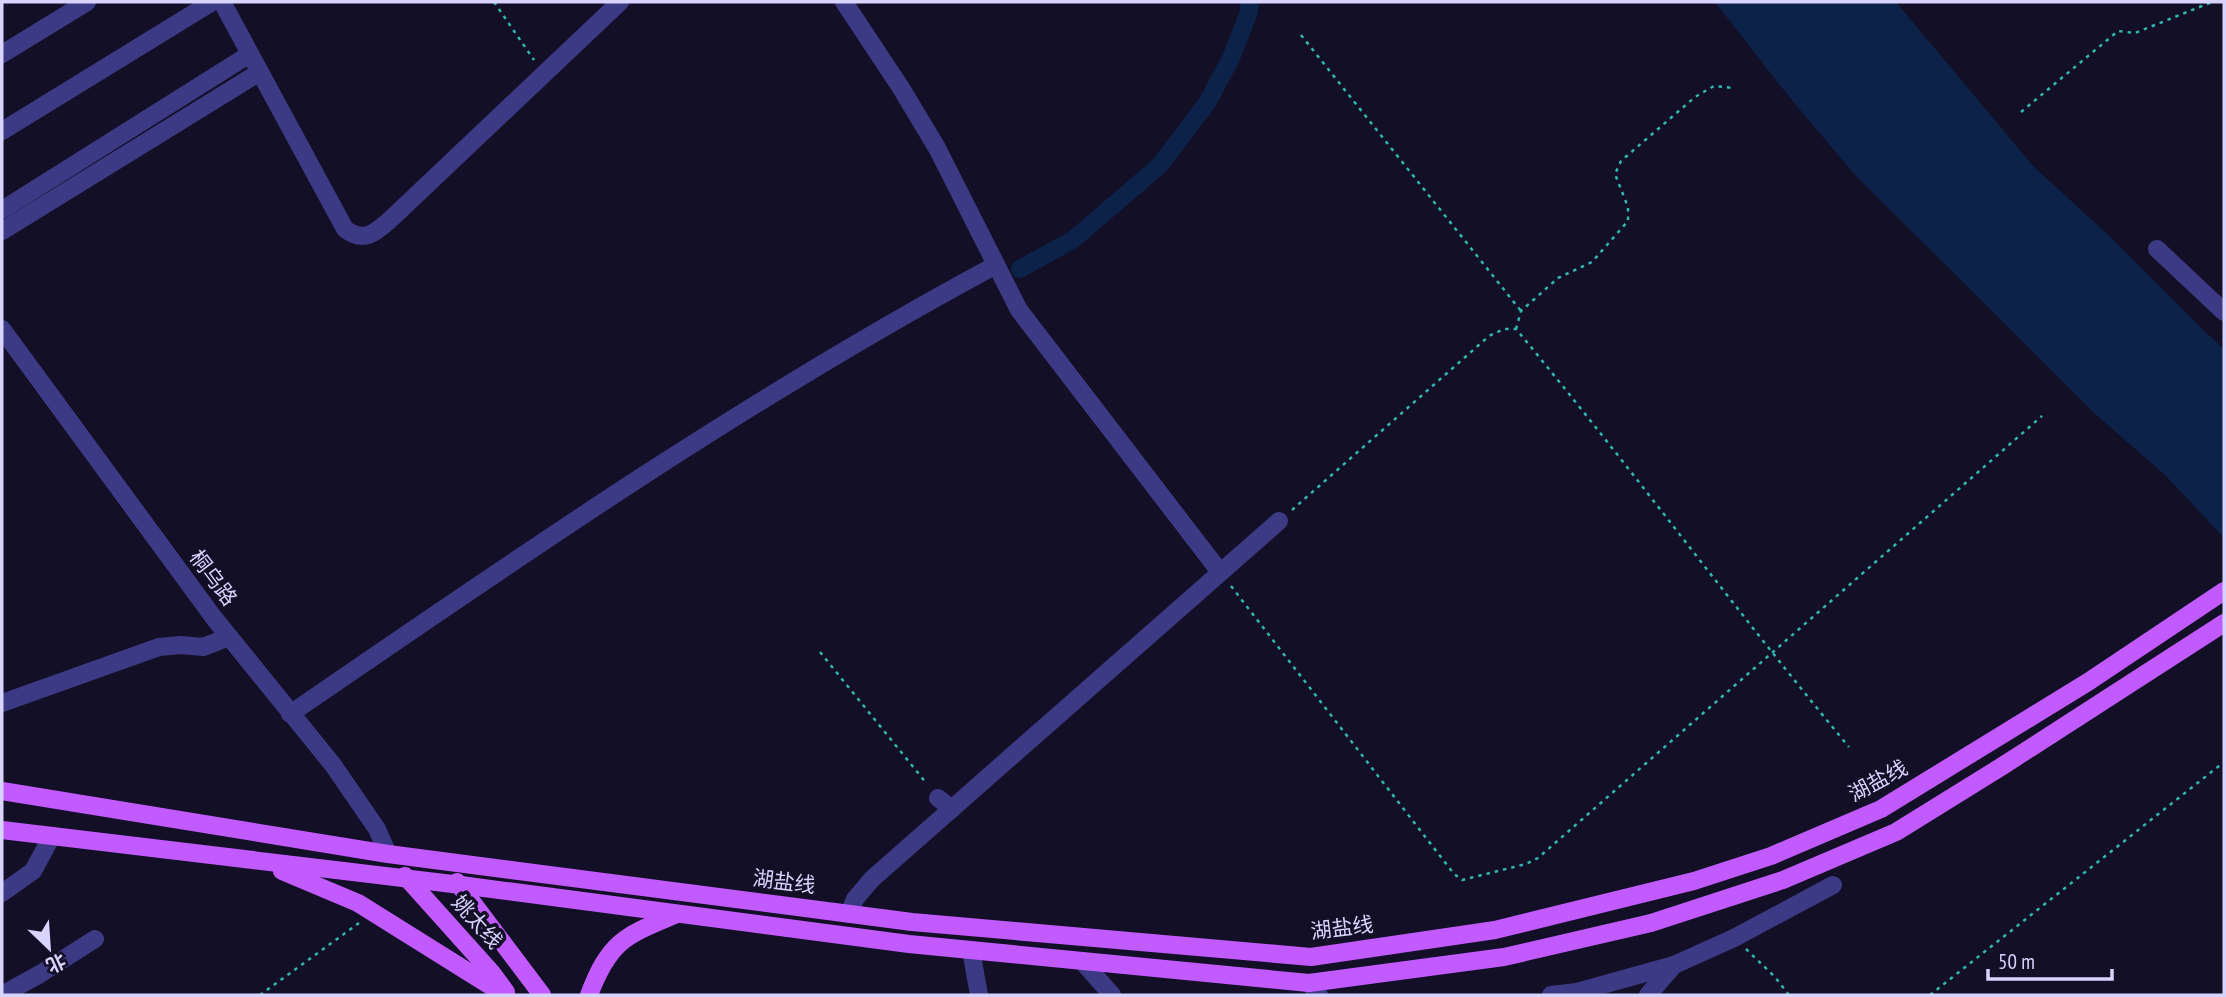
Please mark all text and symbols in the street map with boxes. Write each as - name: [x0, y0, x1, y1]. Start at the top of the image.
- street label: 桐乌路: [184, 544, 243, 611]
- street label: 湖盐线: [1844, 754, 1912, 807]
- street label: 湖盐线: [751, 864, 817, 899]
- street label: 姚太线: [446, 889, 508, 954]
- street label: 湖盐线: [1309, 910, 1375, 945]
- north arrow: [14, 913, 84, 983]
- scale bar: [1988, 937, 2112, 981]
- text: 50 m: [1998, 948, 2035, 975]
- text: 北: [42, 949, 70, 978]

